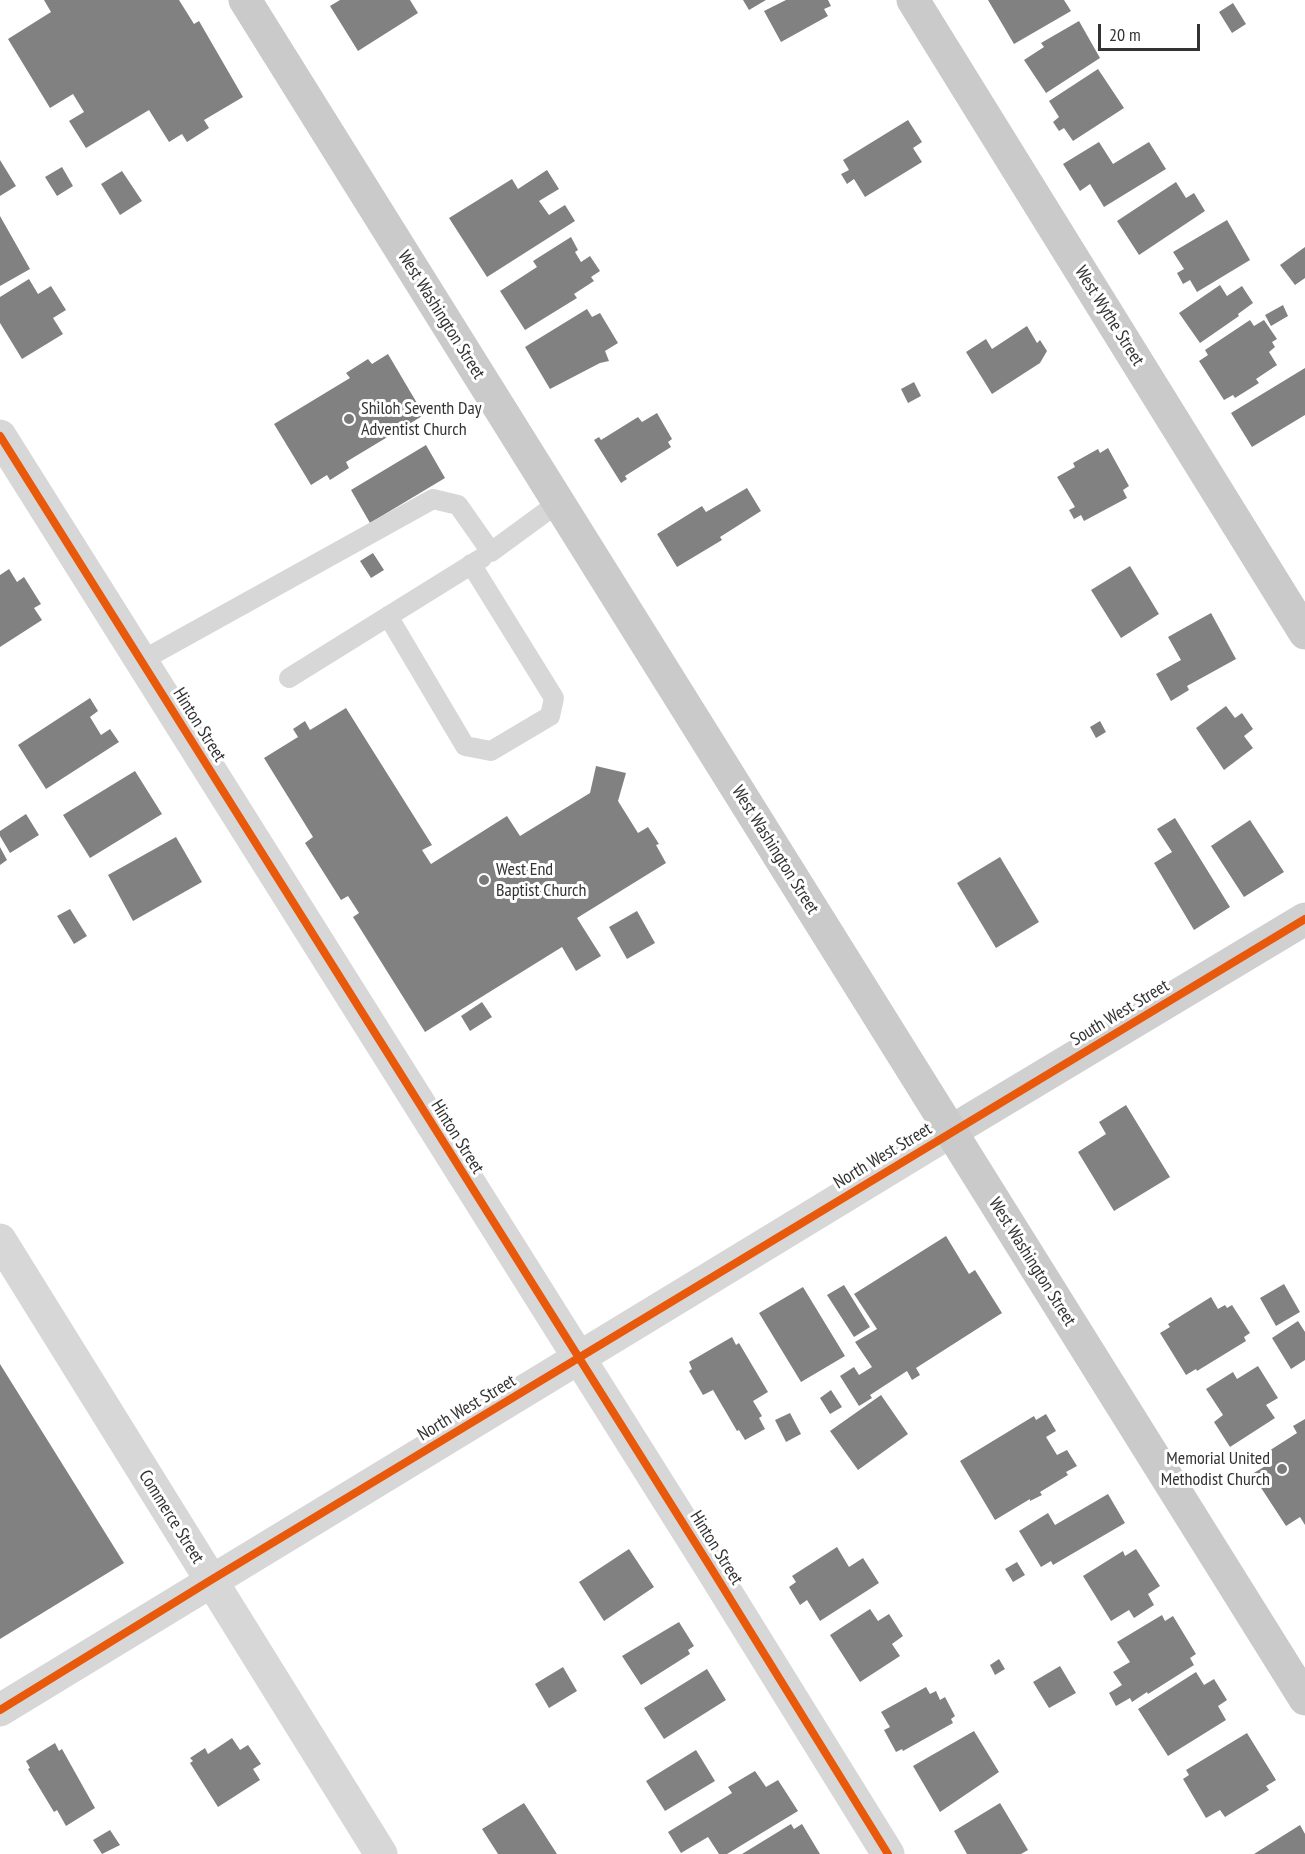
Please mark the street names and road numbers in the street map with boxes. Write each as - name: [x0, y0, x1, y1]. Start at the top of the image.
- street label: West Washington Street: [393, 247, 489, 383]
- street label: West Wythe Street: [1070, 262, 1148, 370]
- street label: Hinton Street: [168, 684, 230, 766]
- street label: West Washington Street: [727, 782, 823, 918]
- street label: South West Street: [1067, 975, 1173, 1051]
- street label: Hinton Street: [426, 1096, 488, 1178]
- street label: North West Street: [830, 1118, 936, 1194]
- street label: West Washington Street: [984, 1194, 1080, 1330]
- street label: North West Street: [414, 1370, 520, 1446]
- street label: Commerce Street: [134, 1466, 208, 1568]
- street label: Hinton Street: [685, 1507, 747, 1589]

